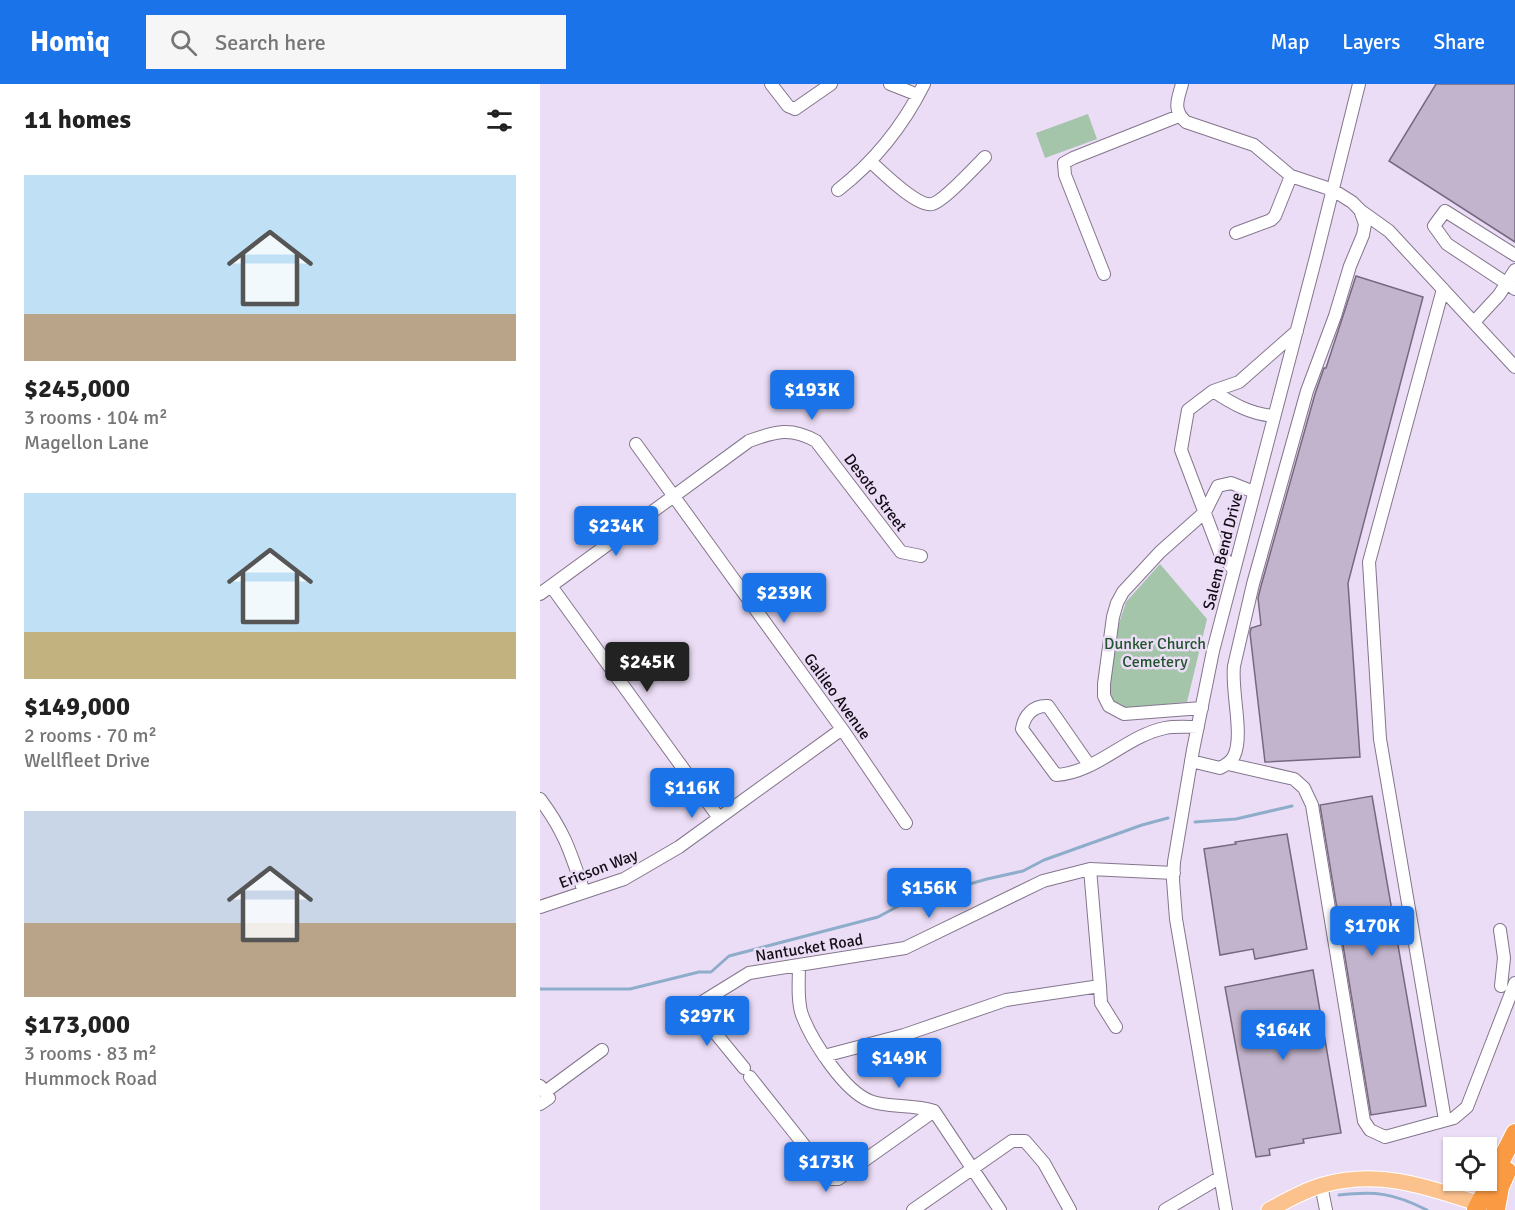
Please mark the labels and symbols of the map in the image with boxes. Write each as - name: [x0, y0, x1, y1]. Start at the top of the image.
- pin: $193K: [770, 370, 854, 421]
- street label: Desoto Street: [839, 450, 911, 536]
- street label: Salem Bend Drive: [1199, 491, 1247, 612]
- pin: $234K: [574, 506, 658, 557]
- pin: $239K: [742, 573, 826, 624]
- park label: Dunker Church Cemetery: [1104, 634, 1206, 672]
- pin: $245K: [605, 642, 689, 693]
- street label: Galileo Avenue: [799, 650, 875, 744]
- pin: $116K: [650, 768, 734, 819]
- street label: Ericson Way: [556, 845, 641, 893]
- pin: $156K: [887, 868, 971, 919]
- pin: $170K: [1330, 906, 1414, 957]
- street label: Nantucket Road: [754, 930, 864, 966]
- pin: $297K: [665, 996, 749, 1047]
- pin: $164K: [1241, 1010, 1325, 1061]
- pin: $149K: [857, 1038, 941, 1089]
- pin: $173K: [784, 1142, 868, 1193]

